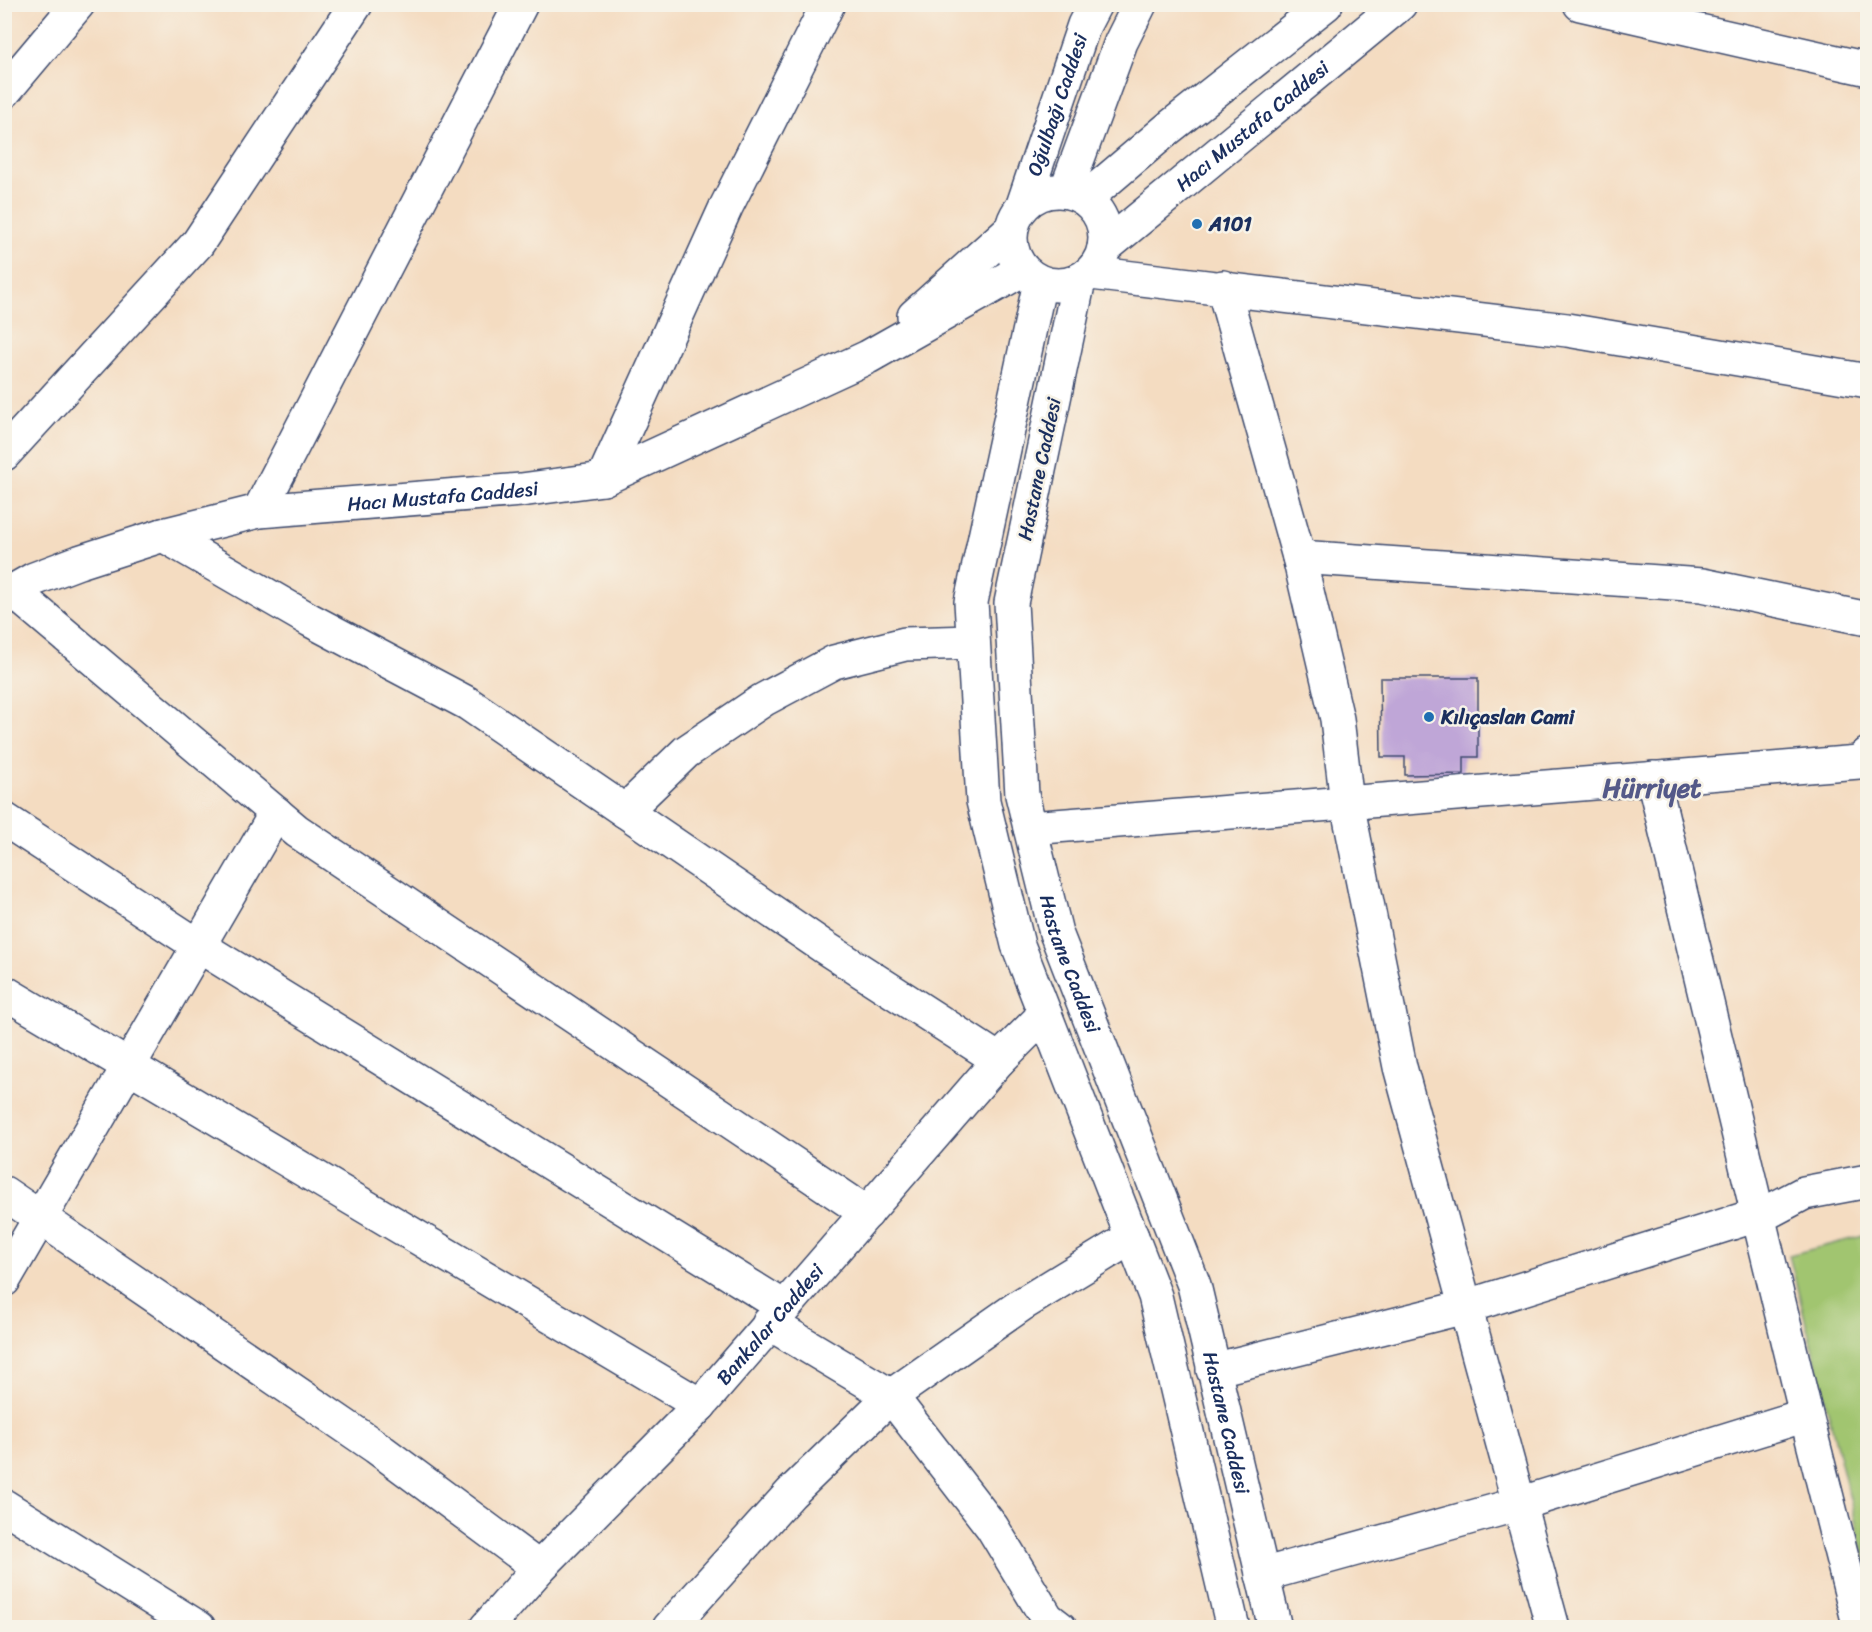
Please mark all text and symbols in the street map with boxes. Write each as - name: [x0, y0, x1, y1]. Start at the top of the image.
- street label: Oğulbağı Caddesi: [1017, 28, 1098, 181]
- street label: Hacı Mustafa Caddesi: [1167, 52, 1338, 201]
- place label: A101: [1208, 207, 1252, 242]
- marker: A101: [1190, 217, 1204, 231]
- street label: Hastane Caddesi: [1007, 394, 1072, 544]
- street label: Hacı Mustafa Caddesi: [346, 471, 541, 522]
- place label: Kılıçaslan Cami: [1440, 700, 1576, 735]
- marker: Kılıçaslan Cami: [1422, 710, 1436, 724]
- district label: Hürriyet: [1603, 765, 1702, 811]
- street label: Hastane Caddesi: [1029, 891, 1111, 1039]
- street label: Bankalar Caddesi: [707, 1255, 834, 1393]
- street label: Hastane Caddesi: [1192, 1348, 1260, 1498]

